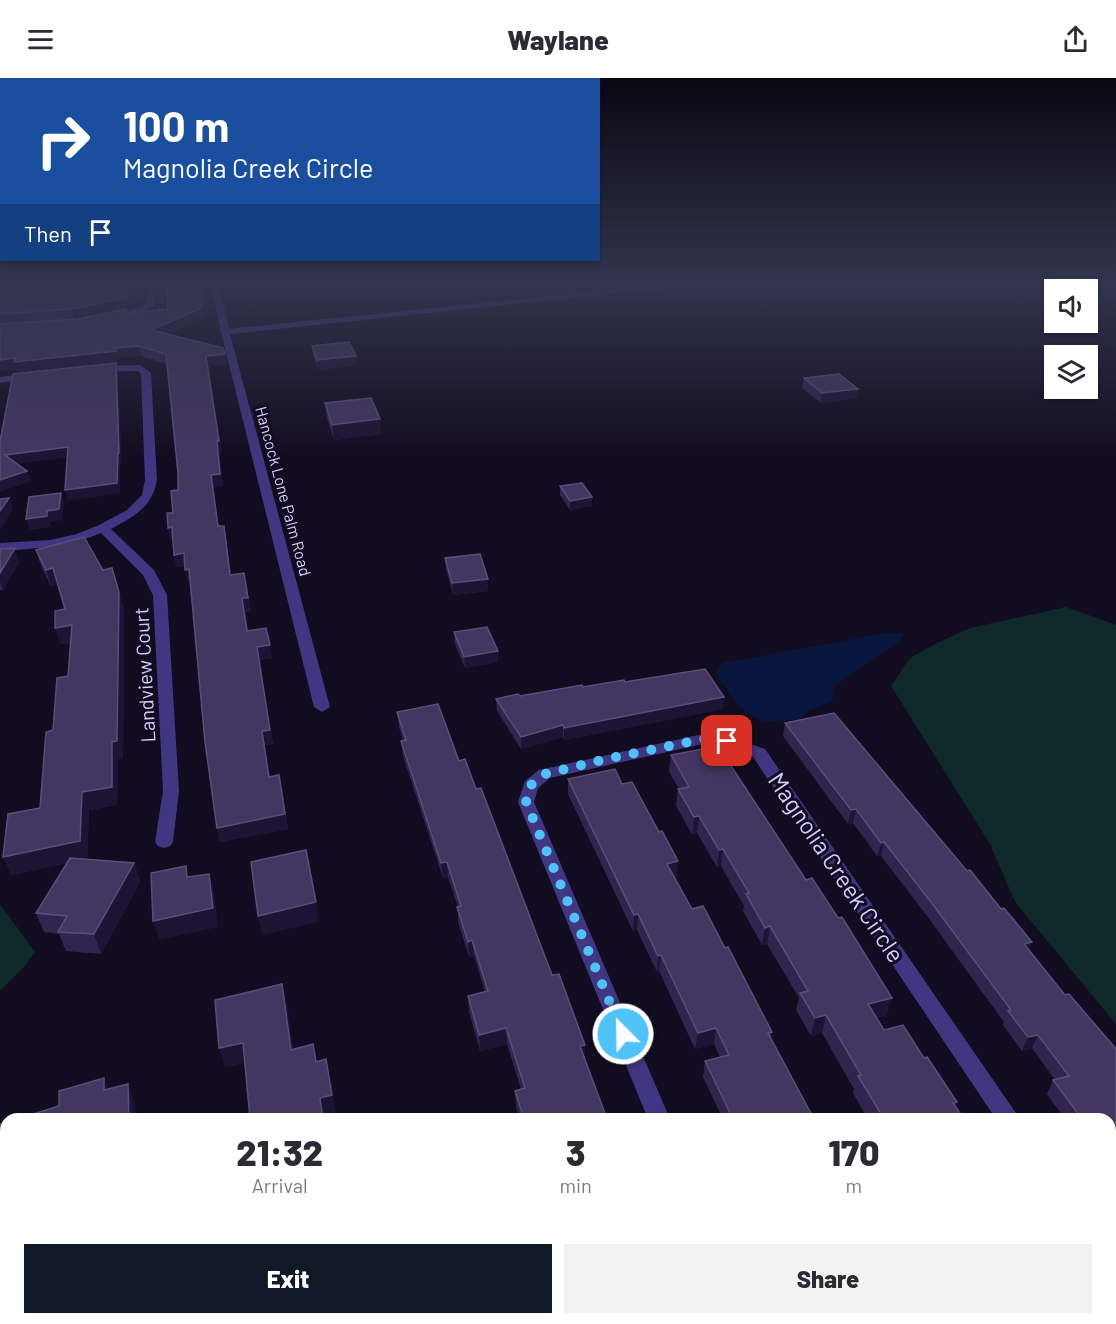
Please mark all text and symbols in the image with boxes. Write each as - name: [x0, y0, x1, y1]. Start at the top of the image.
- icon: menu: [24, 23, 57, 56]
- text: Waylane: [507, 23, 609, 55]
- icon: share: [1059, 23, 1092, 56]
- text: 100 m: [123, 100, 229, 150]
- icon: right: [24, 102, 102, 180]
- text: Magnolia Creek Circle: [123, 151, 373, 183]
- icon: arrive: [84, 216, 117, 249]
- text: Then: [24, 220, 72, 246]
- map controls: [1044, 279, 1098, 399]
- button: sound: [1044, 279, 1098, 333]
- button: layers: [1044, 345, 1098, 399]
- street label: Hancock Lone Palm Road: [252, 404, 316, 578]
- street label: Landview Court: [128, 607, 160, 743]
- pin: [701, 715, 752, 766]
- icon: arrive: [710, 724, 743, 757]
- street label: Magnolia Creek Circle: [763, 767, 911, 967]
- position arrow: [591, 1002, 655, 1066]
- text: 21:32: [236, 1130, 323, 1173]
- text: 3: [566, 1130, 585, 1173]
- text: 170: [828, 1130, 880, 1173]
- text: Arrival: [252, 1173, 308, 1197]
- text: min: [559, 1173, 592, 1197]
- text: m: [846, 1173, 862, 1197]
- button: Exit: [24, 1244, 552, 1313]
- button: Share: [564, 1244, 1092, 1313]

